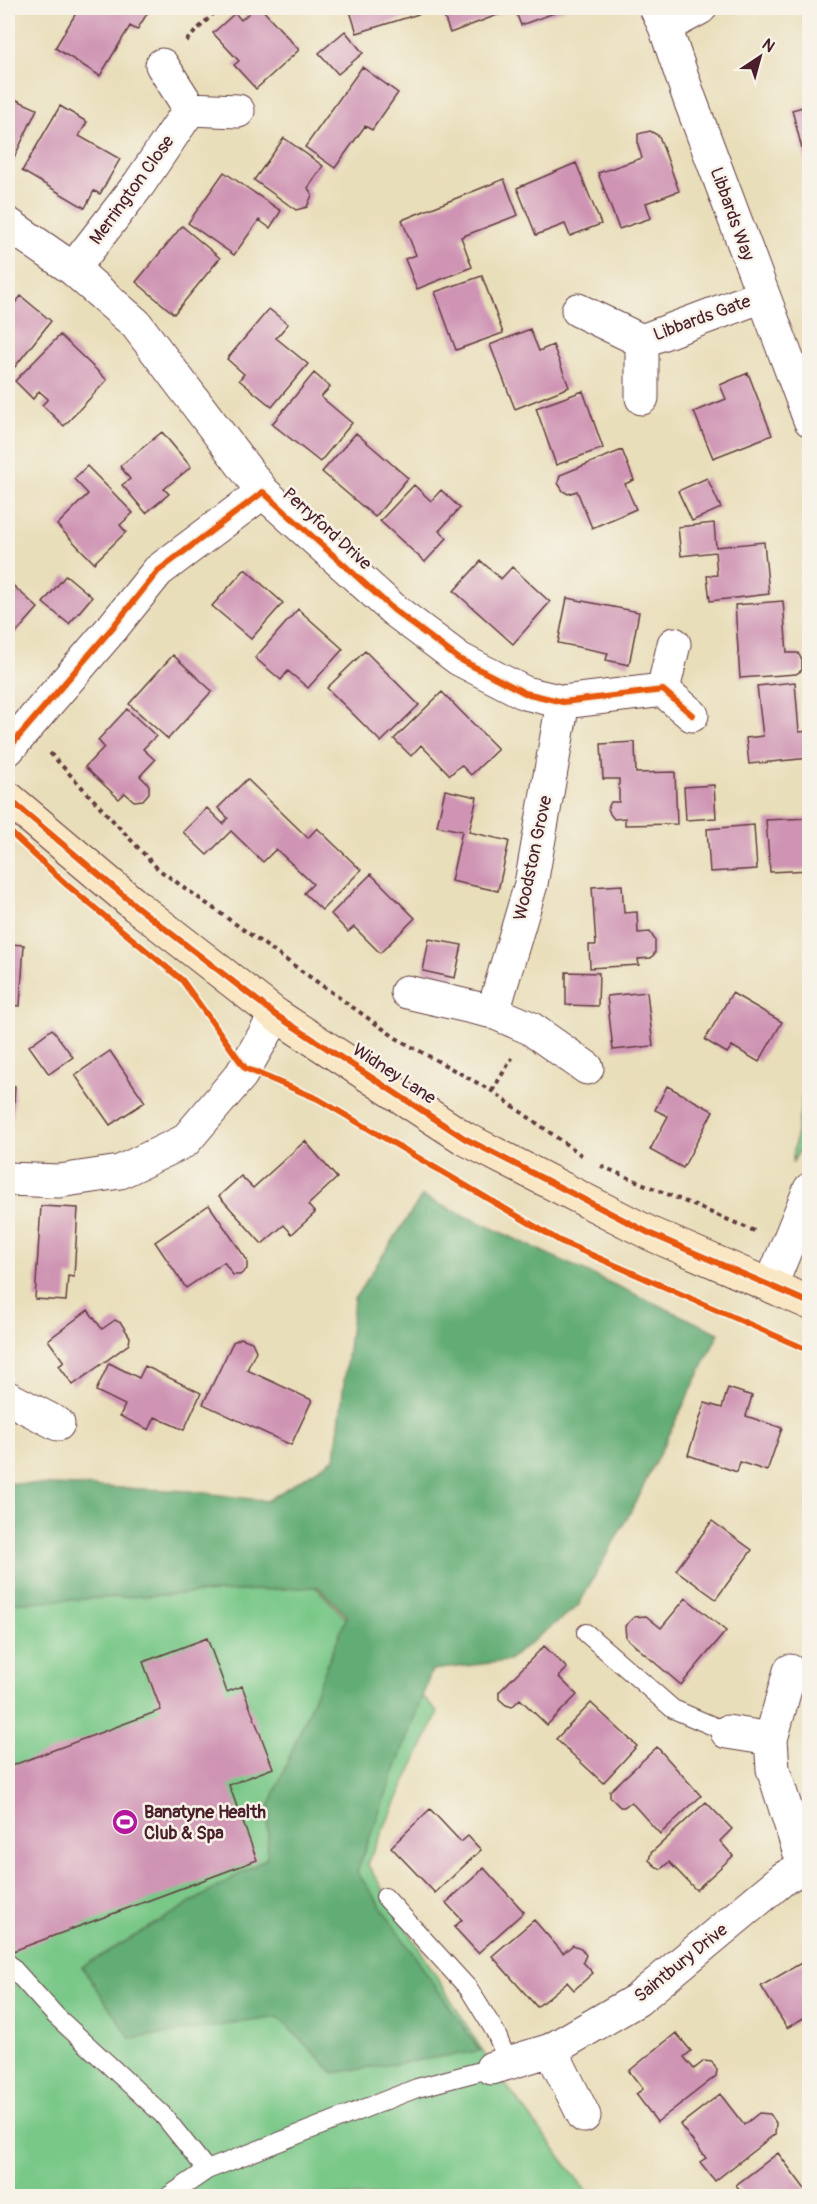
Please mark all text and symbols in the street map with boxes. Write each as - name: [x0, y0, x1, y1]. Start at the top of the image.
- north arrow: [730, 27, 790, 87]
- text: N: [758, 34, 779, 57]
- street label: Merrington Close: [85, 131, 180, 249]
- street label: Libbards Way: [704, 164, 760, 264]
- street label: Libbards Gate: [650, 290, 754, 346]
- street label: Perryford Drive: [278, 483, 377, 575]
- street label: Woodston Grove: [509, 793, 557, 923]
- street label: Widney Lane: [348, 1038, 440, 1110]
- place label: Banatyne Health Club & Spa: [144, 1801, 266, 1845]
- sports icon: Banatyne Health Club & Spa: [110, 1807, 140, 1837]
- street label: Saintbury Drive: [630, 1918, 732, 2008]

